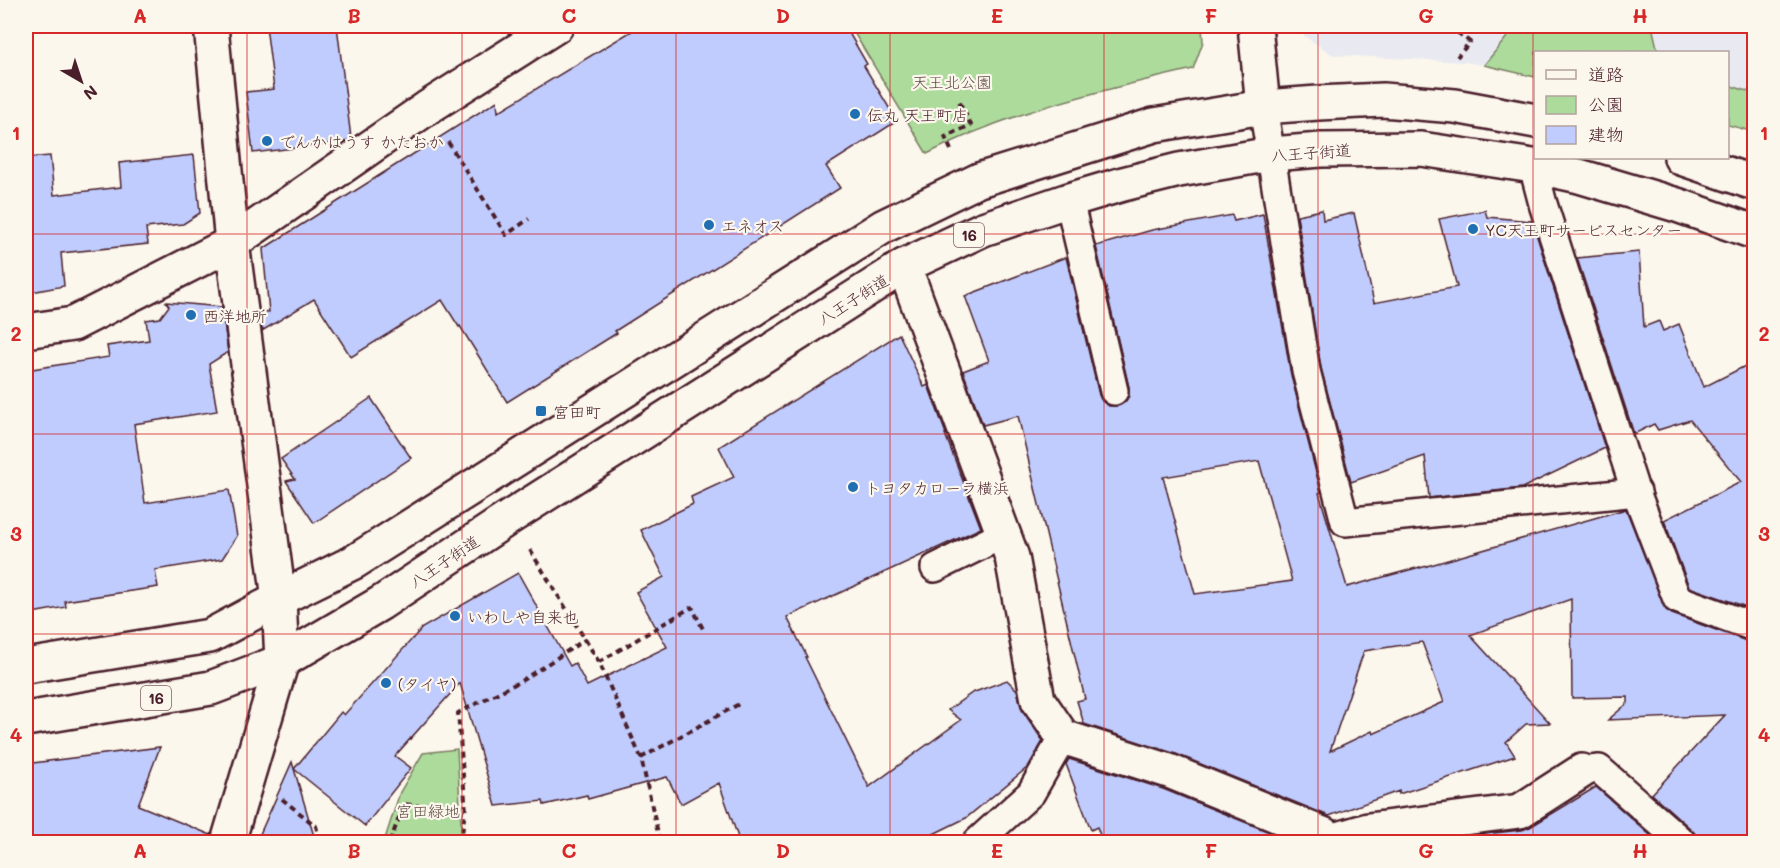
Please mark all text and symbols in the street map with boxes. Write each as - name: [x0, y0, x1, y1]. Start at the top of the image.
- text: A: [133, 2, 147, 28]
- text: B: [347, 2, 361, 28]
- text: C: [562, 2, 577, 28]
- text: D: [776, 2, 790, 28]
- text: E: [991, 2, 1003, 28]
- text: F: [1205, 2, 1218, 28]
- text: G: [1418, 2, 1434, 28]
- text: H: [1632, 2, 1648, 28]
- north arrow: [51, 51, 111, 111]
- legend: [1534, 51, 1729, 159]
- text: 道路: [1588, 62, 1624, 86]
- park label: 天王北公園: [912, 71, 992, 92]
- text: N: [79, 81, 102, 105]
- text: 公園: [1588, 92, 1624, 116]
- place label: 伝丸 天王町店: [867, 104, 968, 125]
- marker: 伝丸 天王町店: [848, 107, 862, 121]
- text: 1: [12, 119, 20, 145]
- text: 1: [1760, 119, 1768, 145]
- text: 建物: [1588, 122, 1624, 146]
- place label: でんかはうす かたおか: [279, 131, 444, 152]
- marker: でんかはうす かたおか: [260, 134, 274, 148]
- street label: 八王子街道: [1270, 139, 1352, 165]
- place label: エネオス: [721, 215, 784, 236]
- marker: エネオス: [702, 218, 716, 232]
- place label: YC天王町サービスセンター: [1485, 219, 1682, 240]
- marker: YC天王町サービスセンター: [1466, 222, 1480, 236]
- road number: 16: [954, 223, 984, 247]
- street label: 八王子街道: [814, 269, 892, 329]
- place label: 西洋地所: [203, 305, 267, 326]
- marker: 西洋地所: [184, 308, 198, 322]
- text: 2: [10, 320, 22, 346]
- text: 2: [1758, 320, 1770, 346]
- place label: 宮田町: [553, 401, 601, 422]
- marker: 宮田町: [534, 404, 548, 418]
- place label: トヨタカローラ横浜: [865, 477, 1009, 498]
- marker: トヨタカローラ横浜: [846, 480, 860, 494]
- text: 3: [10, 520, 22, 546]
- text: 3: [1758, 520, 1770, 546]
- street label: 八王子街道: [405, 530, 483, 592]
- place label: いわしや自来也: [467, 606, 579, 627]
- marker: いわしや自来也: [448, 609, 462, 623]
- place label: (タイヤ): [398, 673, 456, 694]
- marker: (タイヤ): [379, 676, 393, 690]
- road number: 16: [141, 686, 171, 710]
- text: 4: [10, 721, 23, 747]
- text: 4: [1758, 721, 1771, 747]
- park label: 宮田緑地: [396, 800, 460, 821]
- text: A: [133, 837, 147, 863]
- text: B: [347, 837, 361, 863]
- text: C: [562, 837, 577, 863]
- text: D: [776, 837, 790, 863]
- text: E: [991, 837, 1003, 863]
- text: F: [1205, 837, 1218, 863]
- text: G: [1418, 837, 1434, 863]
- text: H: [1632, 837, 1648, 863]

